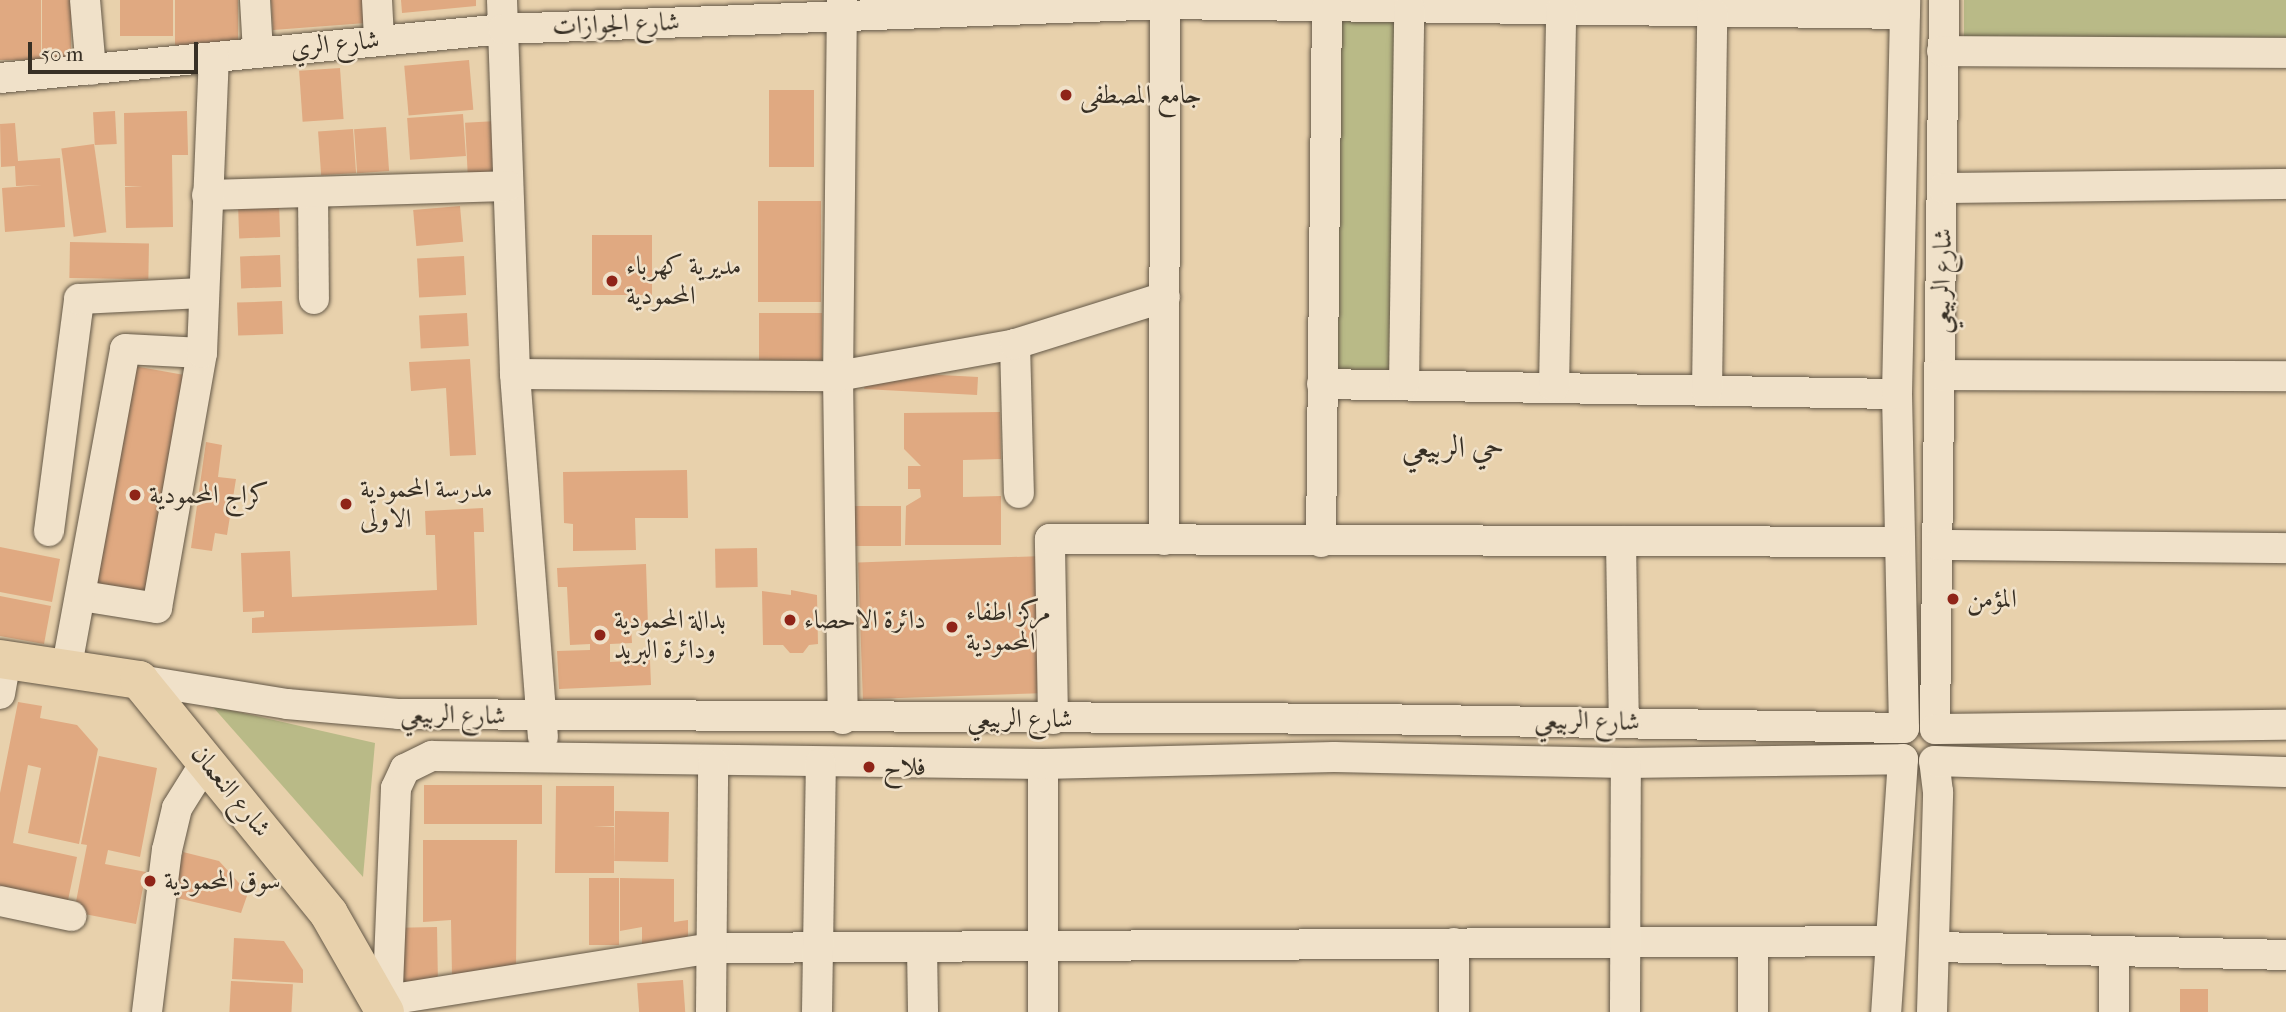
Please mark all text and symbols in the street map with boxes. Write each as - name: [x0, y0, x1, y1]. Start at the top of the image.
- street label: شارع الجوازات: [552, 6, 680, 42]
- street label: شارع الري: [289, 24, 381, 64]
- scale bar: [32, 28, 201, 72]
- text: 50 m: [41, 42, 84, 66]
- place label: جامع المصطفى: [1080, 79, 1202, 111]
- marker: جامع المصطفى: [1058, 87, 1074, 103]
- street label: شارع الربيعي: [1925, 228, 1959, 334]
- place label: مديرية كهرباء المحمودية: [626, 250, 741, 312]
- marker: مديرية كهرباء المحمودية: [604, 273, 620, 289]
- district label: حي الربيعي: [1402, 430, 1504, 466]
- place label: مدرسة المحمودية الاولى: [360, 473, 493, 534]
- place label: كراج المحمودية: [149, 479, 269, 511]
- marker: كراج المحمودية: [127, 487, 143, 503]
- marker: مدرسة المحمودية الاولى: [338, 496, 354, 512]
- place label: المؤمن: [1967, 583, 2017, 615]
- marker: المؤمن: [1945, 591, 1961, 607]
- place label: مركز اطفاء المحمودية: [966, 596, 1051, 658]
- place label: بدالة المحمودية ودائرة البريد: [614, 604, 726, 666]
- place label: دائرة الاحصاء: [804, 604, 926, 636]
- marker: دائرة الاحصاء: [782, 612, 798, 628]
- marker: مركز اطفاء المحمودية: [944, 619, 960, 635]
- marker: بدالة المحمودية ودائرة البريد: [592, 627, 608, 643]
- street label: شارع الربيعي: [400, 698, 506, 732]
- street label: شارع الربيعي: [967, 703, 1073, 735]
- street label: شارع الربيعي: [1534, 704, 1640, 738]
- street label: شارع النعمان: [184, 739, 278, 843]
- place label: فلاح: [883, 751, 926, 783]
- marker: فلاح: [861, 759, 877, 775]
- place label: سوق المحمودية: [164, 865, 281, 897]
- marker: سوق المحمودية: [142, 873, 158, 889]

